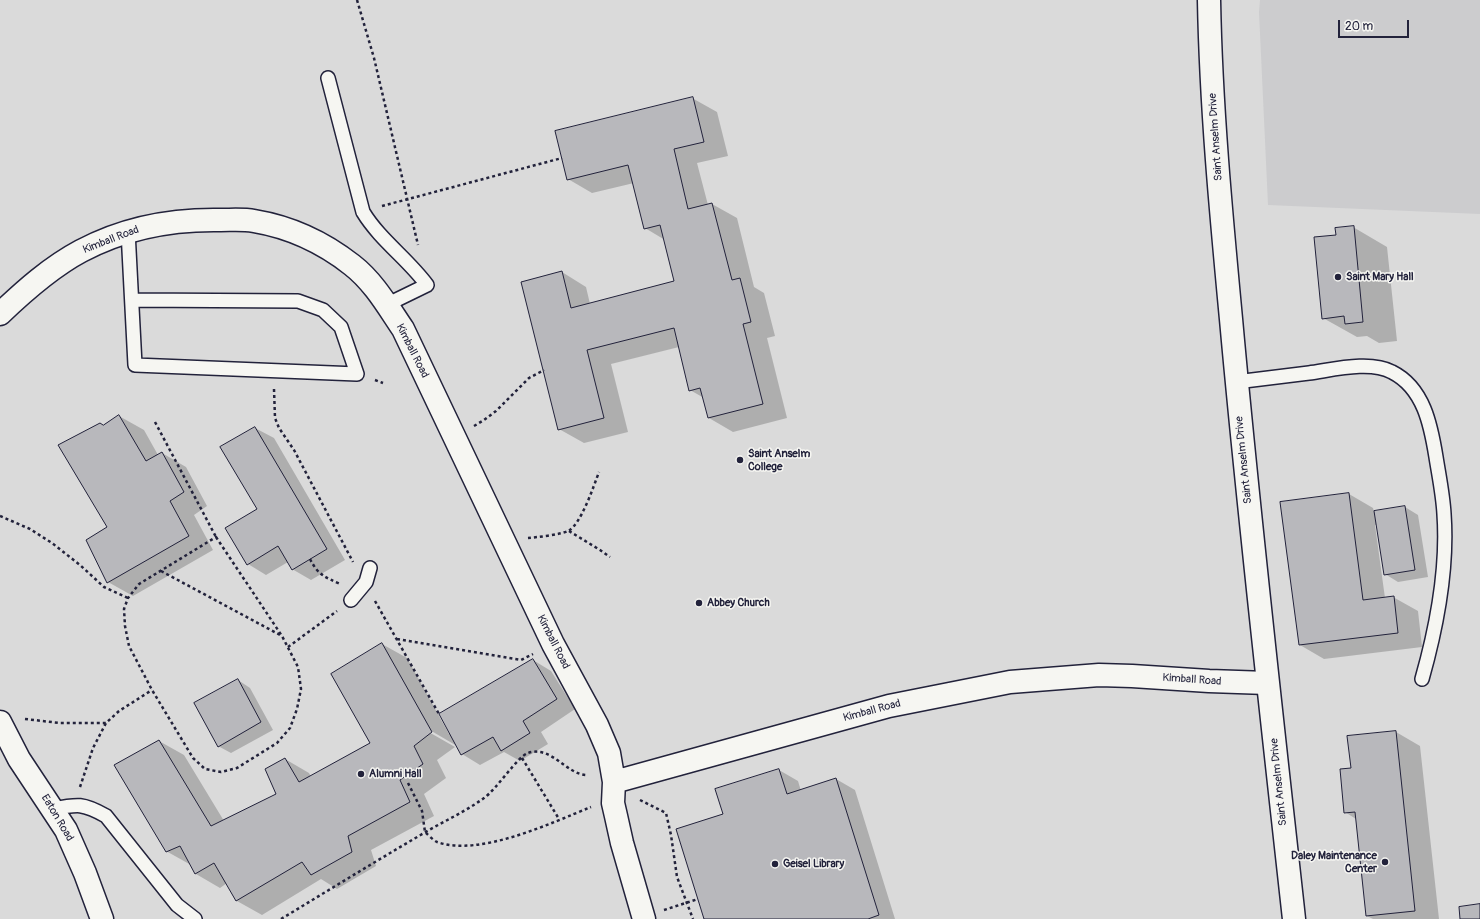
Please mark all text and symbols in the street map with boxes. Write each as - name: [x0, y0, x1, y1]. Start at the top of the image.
- scale bar: [1340, 12, 1411, 38]
- text: 20 m: [1345, 19, 1373, 34]
- street label: Saint Anselm Drive: [1206, 93, 1226, 181]
- street label: Kimball Road: [81, 223, 141, 257]
- place label: Saint Mary Hall: [1346, 270, 1414, 284]
- marker: Saint Mary Hall: [1333, 272, 1343, 282]
- street label: Kimball Road: [393, 322, 431, 380]
- street label: Saint Anselm Drive: [1233, 416, 1255, 504]
- place label: Saint Anselm College: [748, 447, 810, 473]
- marker: Saint Anselm College: [735, 455, 745, 465]
- place label: Abbey Church: [707, 596, 770, 610]
- marker: Abbey Church: [694, 598, 704, 608]
- street label: Kimball Road: [534, 613, 572, 671]
- street label: Kimball Road: [1162, 671, 1222, 689]
- street label: Kimball Road: [842, 697, 902, 725]
- street label: Saint Anselm Drive: [1268, 738, 1290, 826]
- place label: Alumni Hall: [369, 767, 422, 781]
- marker: Alumni Hall: [356, 769, 366, 779]
- street label: Eaton Road: [38, 792, 76, 844]
- place label: Daley Maintenance Center: [1291, 849, 1377, 875]
- place label: Geisel Library: [783, 857, 844, 871]
- marker: Daley Maintenance Center: [1380, 857, 1390, 867]
- marker: Geisel Library: [770, 859, 780, 869]

